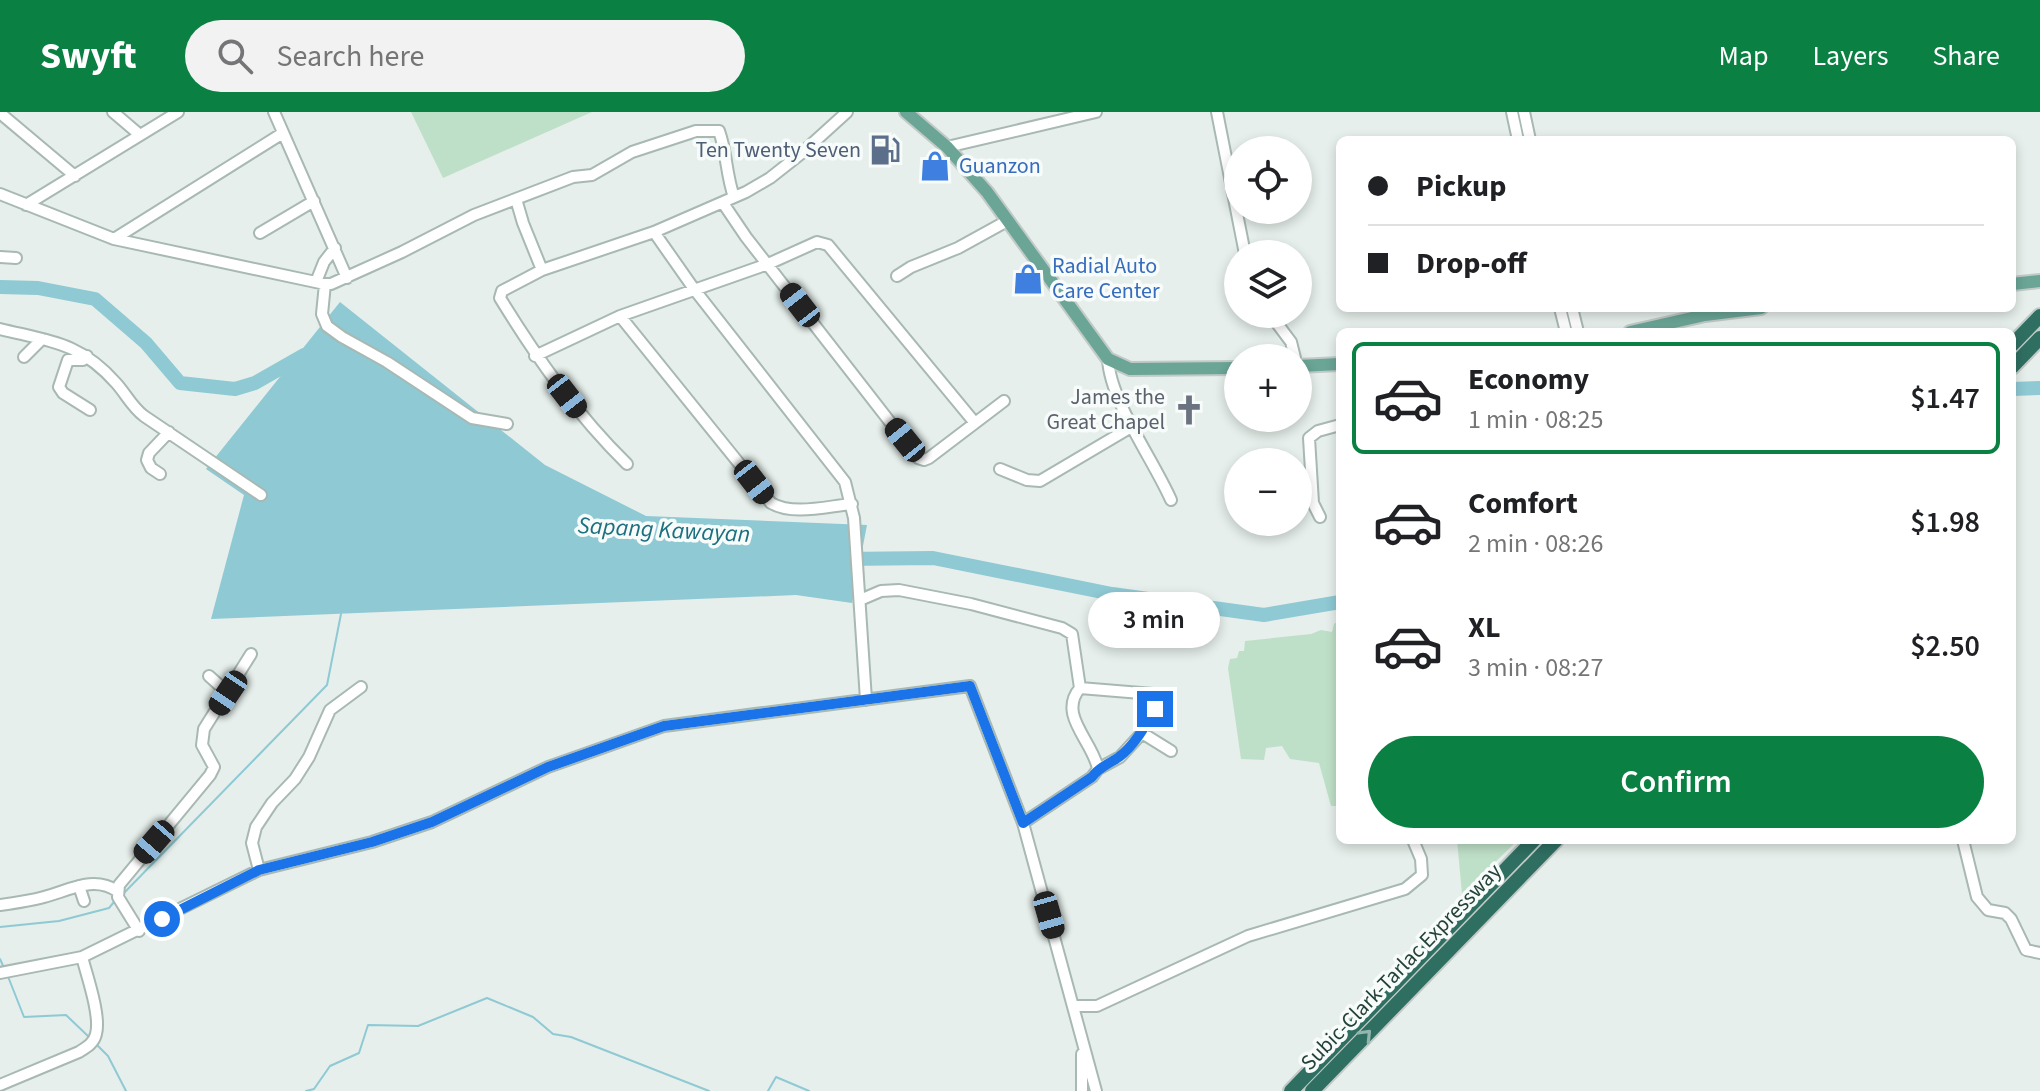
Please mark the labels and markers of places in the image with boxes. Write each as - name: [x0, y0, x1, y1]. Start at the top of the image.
- fuel station icon: Ten Twenty Seven: [868, 133, 902, 167]
- place label: Ten Twenty Seven: [696, 134, 861, 166]
- shop icon: Guanzon: [918, 149, 952, 183]
- place label: Guanzon: [959, 150, 1041, 182]
- place label: Radial Auto Care Center: [1052, 250, 1160, 307]
- shop icon: Radial Auto Care Center: [1011, 262, 1045, 296]
- place label: James the Great Chapel: [1046, 381, 1165, 438]
- church icon: James the Great Chapel: [1172, 393, 1206, 427]

